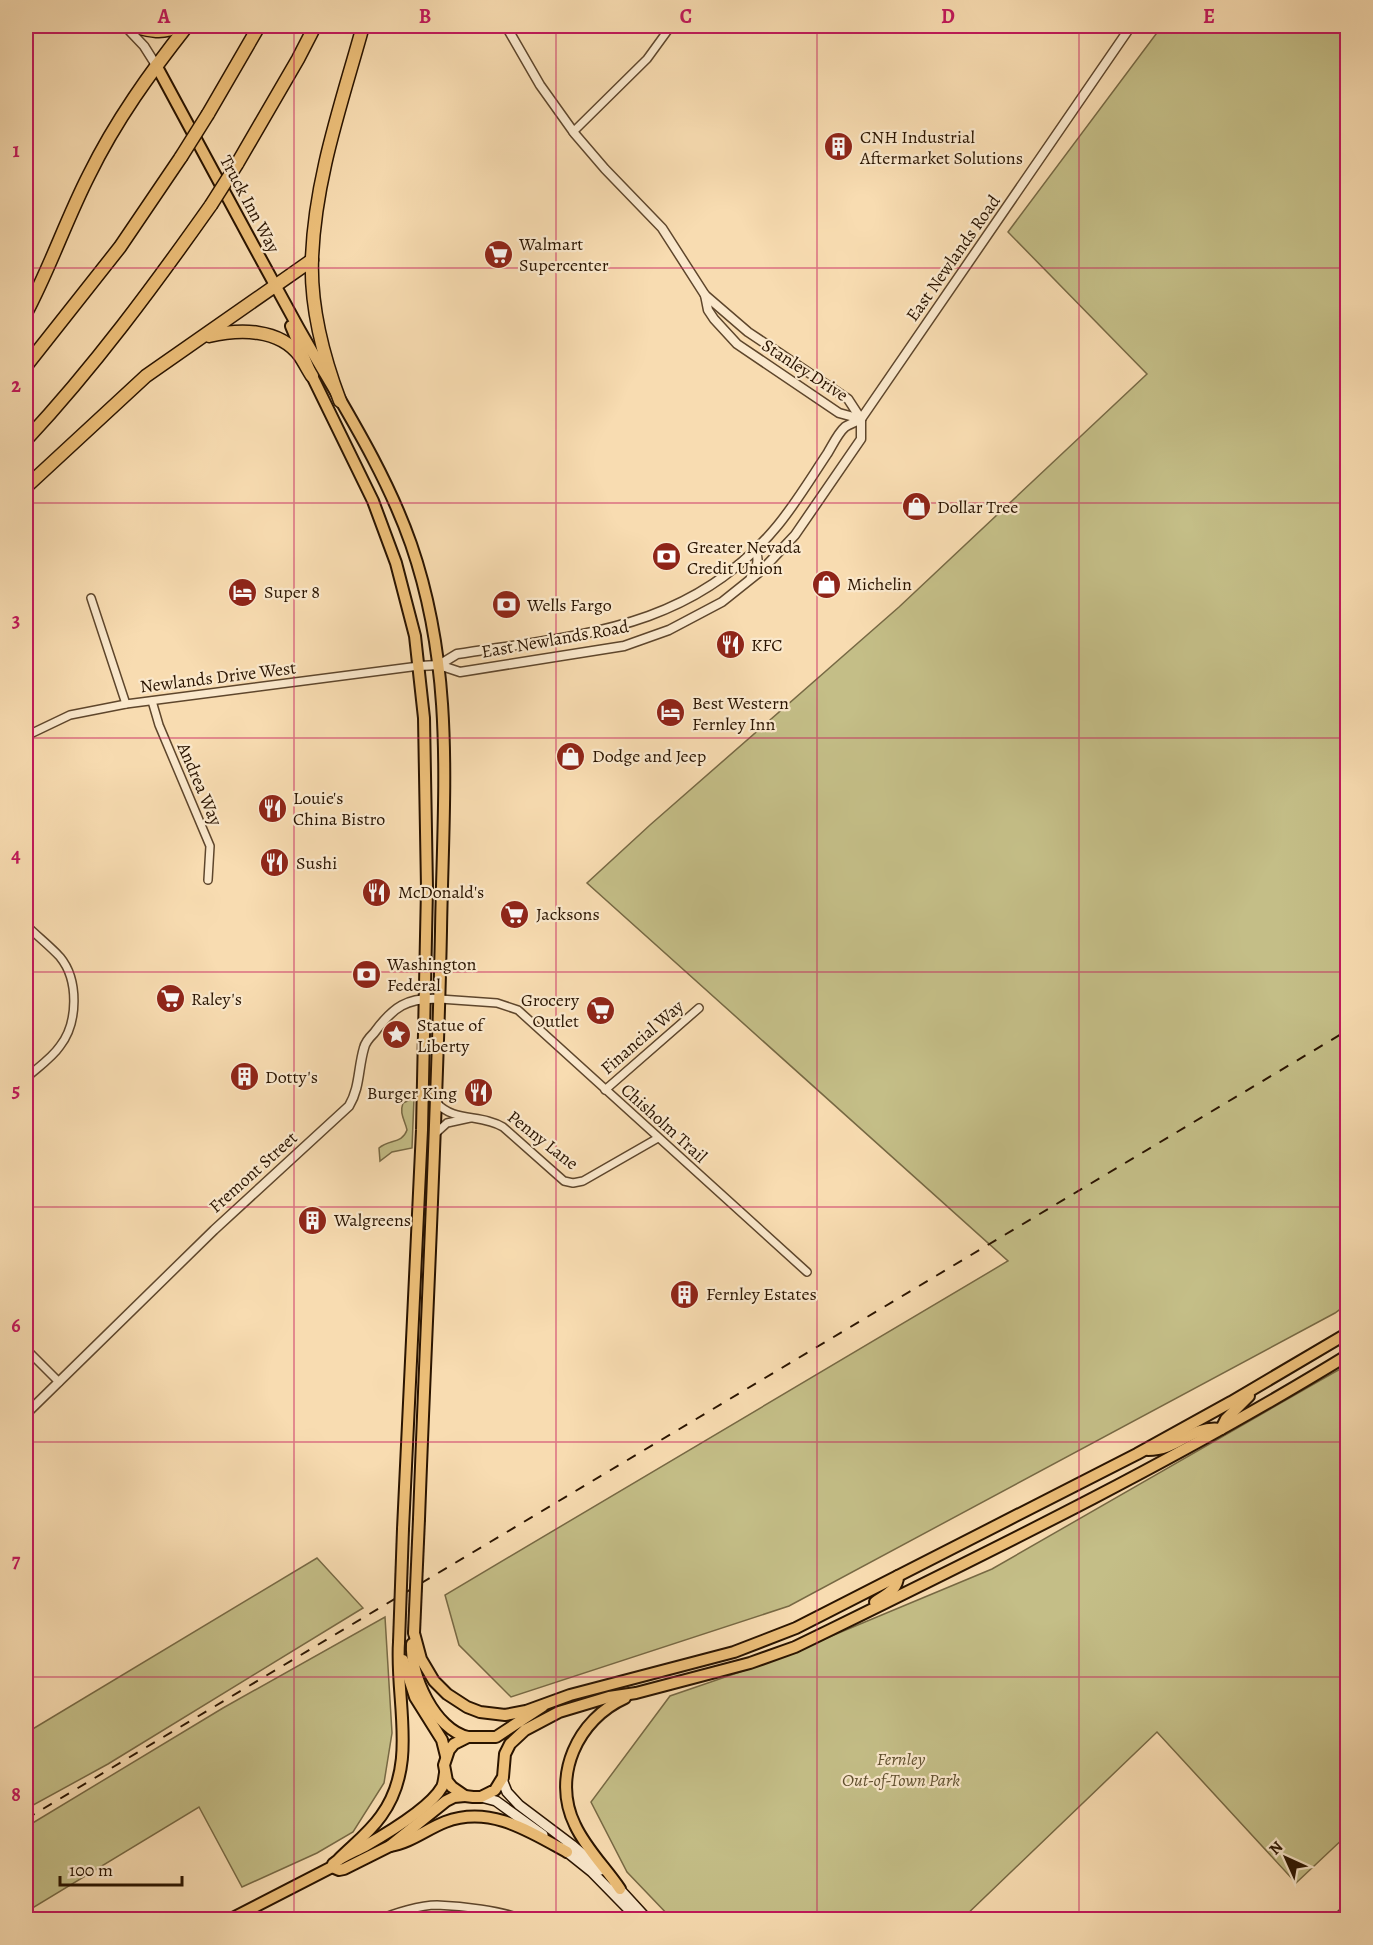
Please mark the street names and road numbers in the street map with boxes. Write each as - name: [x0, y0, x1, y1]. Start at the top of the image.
- street label: Truck Inn Way: [214, 151, 286, 258]
- street label: East Newlands Road: [900, 190, 1006, 326]
- street label: Stanley Drive: [757, 333, 853, 407]
- street label: East Newlands Road: [479, 614, 631, 664]
- street label: Newlands Drive West: [139, 656, 297, 698]
- street label: Andrea Way: [171, 738, 229, 830]
- street label: Financial Way: [595, 994, 689, 1080]
- street label: Chisholm Trail: [616, 1078, 713, 1169]
- street label: Penny Lane: [503, 1105, 583, 1175]
- street label: Fremont Street: [204, 1126, 302, 1218]

